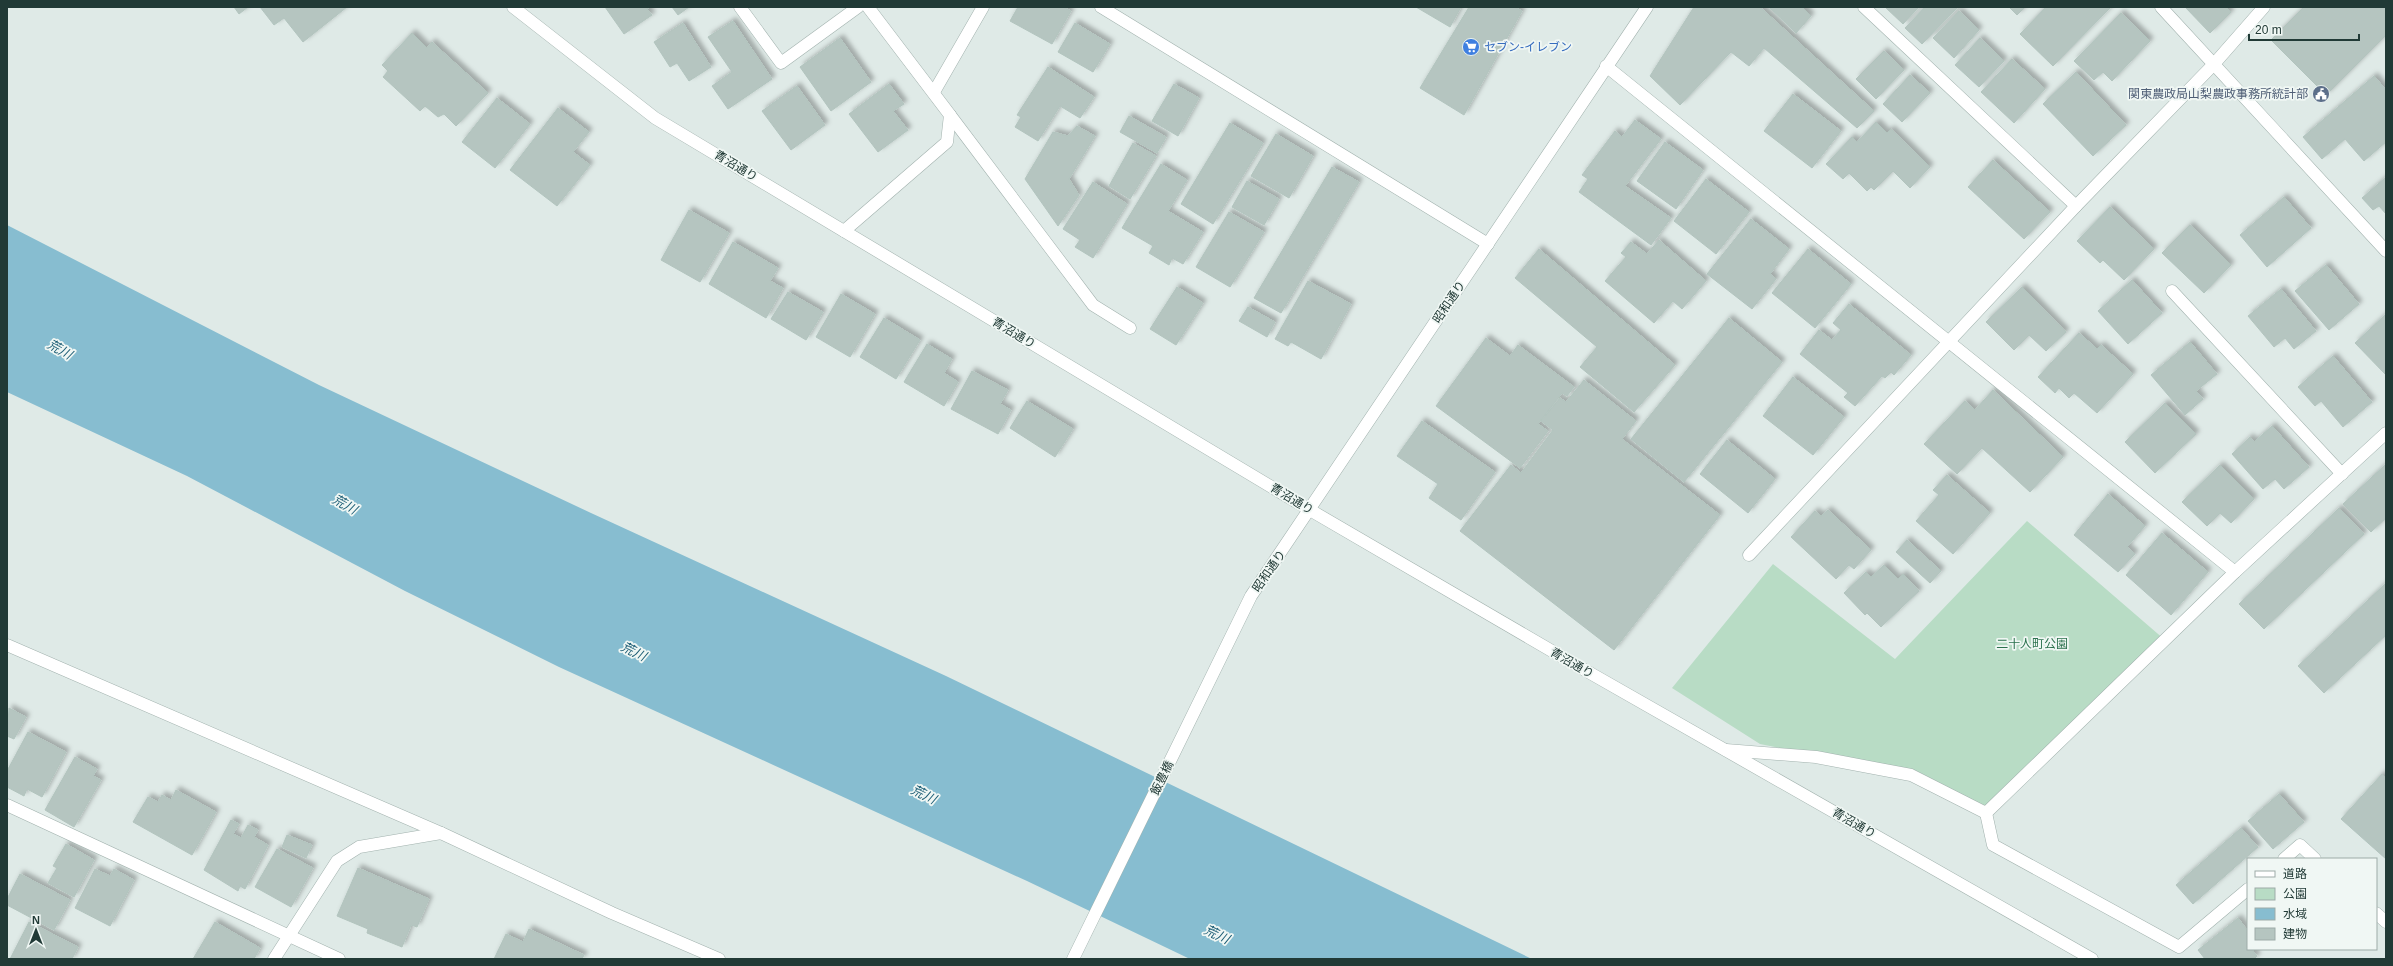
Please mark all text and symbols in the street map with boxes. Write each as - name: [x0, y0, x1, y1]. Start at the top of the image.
- scale bar: [2249, 16, 2359, 42]
- text: 20 m: [2255, 23, 2282, 37]
- supermarket icon: セブン-イレブン: [1461, 37, 1481, 57]
- place label: セブン-イレブン: [1484, 40, 1572, 54]
- public building icon: 関東農政局山梨農政事務所統計部: [2311, 84, 2331, 104]
- place label: 関東農政局山梨農政事務所統計部: [2128, 87, 2308, 101]
- street label: 青沼通り: [712, 148, 760, 184]
- street label: 昭和通り: [1430, 278, 1468, 326]
- street label: 青沼通り: [990, 315, 1038, 351]
- water label: 荒川: [45, 337, 77, 363]
- street label: 青沼通り: [1268, 481, 1316, 517]
- water label: 荒川: [330, 492, 362, 518]
- street label: 昭和通り: [1249, 547, 1289, 595]
- park label: 二十人町公園: [1996, 637, 2068, 651]
- water label: 荒川: [619, 639, 651, 665]
- street label: 青沼通り: [1548, 645, 1596, 681]
- street label: 飯豊橋: [1148, 759, 1176, 797]
- water label: 荒川: [909, 782, 941, 808]
- street label: 青沼通り: [1830, 805, 1878, 841]
- legend: [2247, 858, 2377, 950]
- text: 道路: [2283, 867, 2307, 881]
- text: 公園: [2283, 887, 2307, 901]
- text: 水域: [2283, 907, 2307, 921]
- north arrow: [16, 910, 56, 950]
- text: N: [32, 914, 40, 926]
- water label: 荒川: [1202, 922, 1234, 948]
- text: 建物: [2283, 927, 2307, 941]

